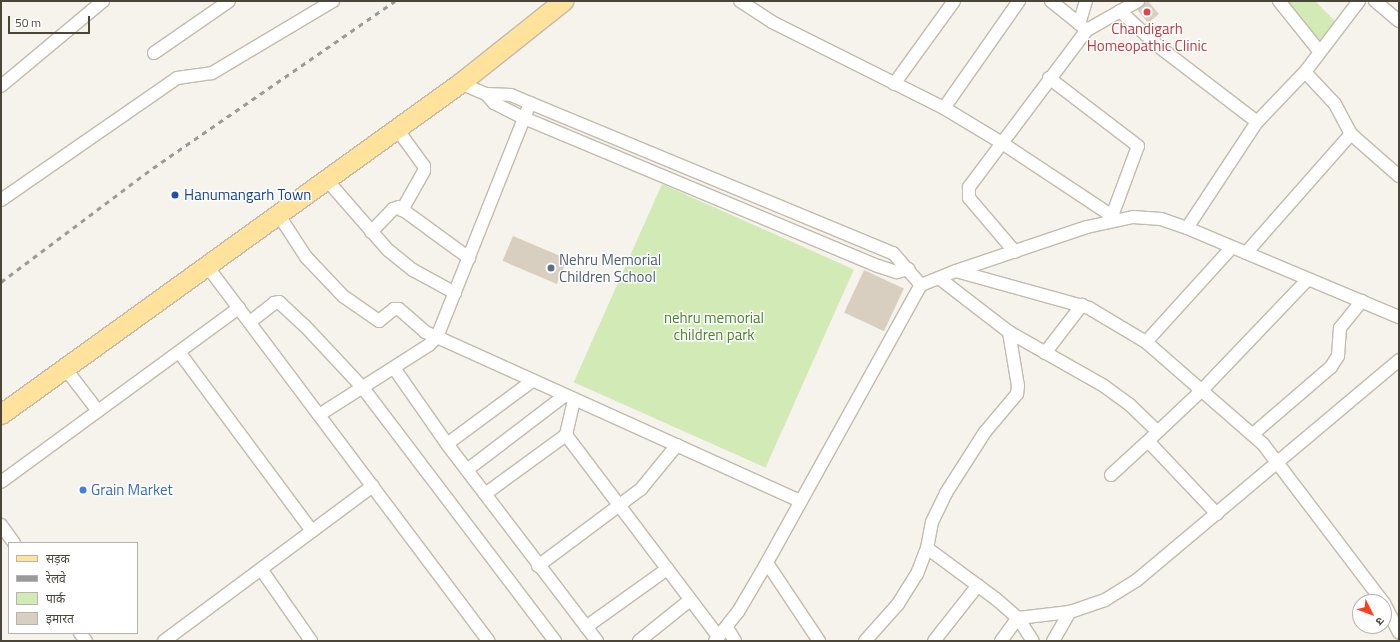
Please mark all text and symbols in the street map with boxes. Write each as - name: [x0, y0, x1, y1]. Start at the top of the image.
- marker: Chandigarh Homeopathic Clinic: [1141, 6, 1153, 18]
- scale bar: [10, 8, 92, 34]
- text: 50 m: [15, 13, 41, 32]
- place label: Chandigarh Homeopathic Clinic: [1087, 19, 1207, 54]
- place label: Hanumangarh Town: [184, 186, 311, 204]
- marker: Hanumangarh Town: [169, 189, 181, 201]
- place label: Nehru Memorial Children School: [559, 250, 661, 285]
- marker: Nehru Memorial Children School: [546, 263, 556, 273]
- park label: nehru memorial children park: [664, 308, 764, 343]
- place label: Grain Market: [91, 481, 173, 499]
- marker: Grain Market: [78, 485, 88, 495]
- legend: [8, 542, 138, 634]
- text: सड़क: [46, 549, 70, 568]
- text: रेलवे: [46, 569, 66, 588]
- text: पार्क: [46, 589, 65, 608]
- north arrow: [1352, 594, 1392, 634]
- text: इमारत: [46, 609, 74, 628]
- text: उ: [1372, 614, 1388, 629]

